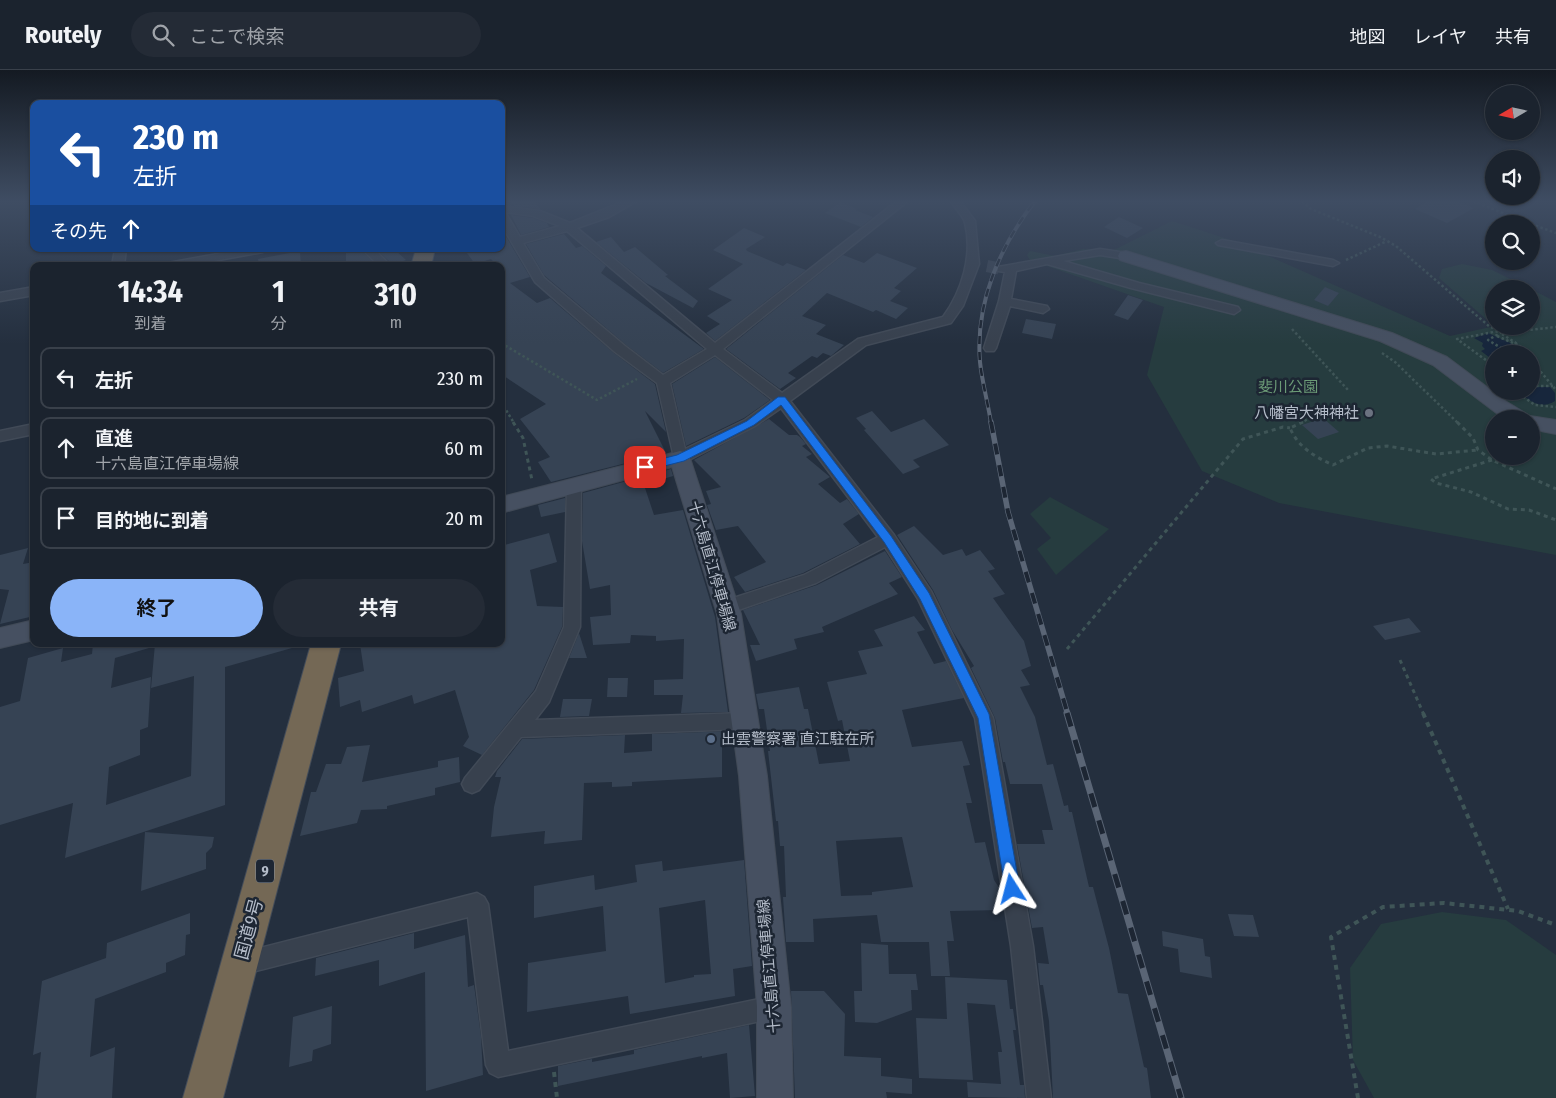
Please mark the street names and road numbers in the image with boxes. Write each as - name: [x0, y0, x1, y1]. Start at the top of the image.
- street label: 十六島直江停車場線: [685, 499, 739, 633]
- road number: 9: [256, 859, 274, 882]
- street label: 国道9号: [230, 896, 268, 962]
- street label: 十六島直江停車場線: [754, 898, 784, 1034]

